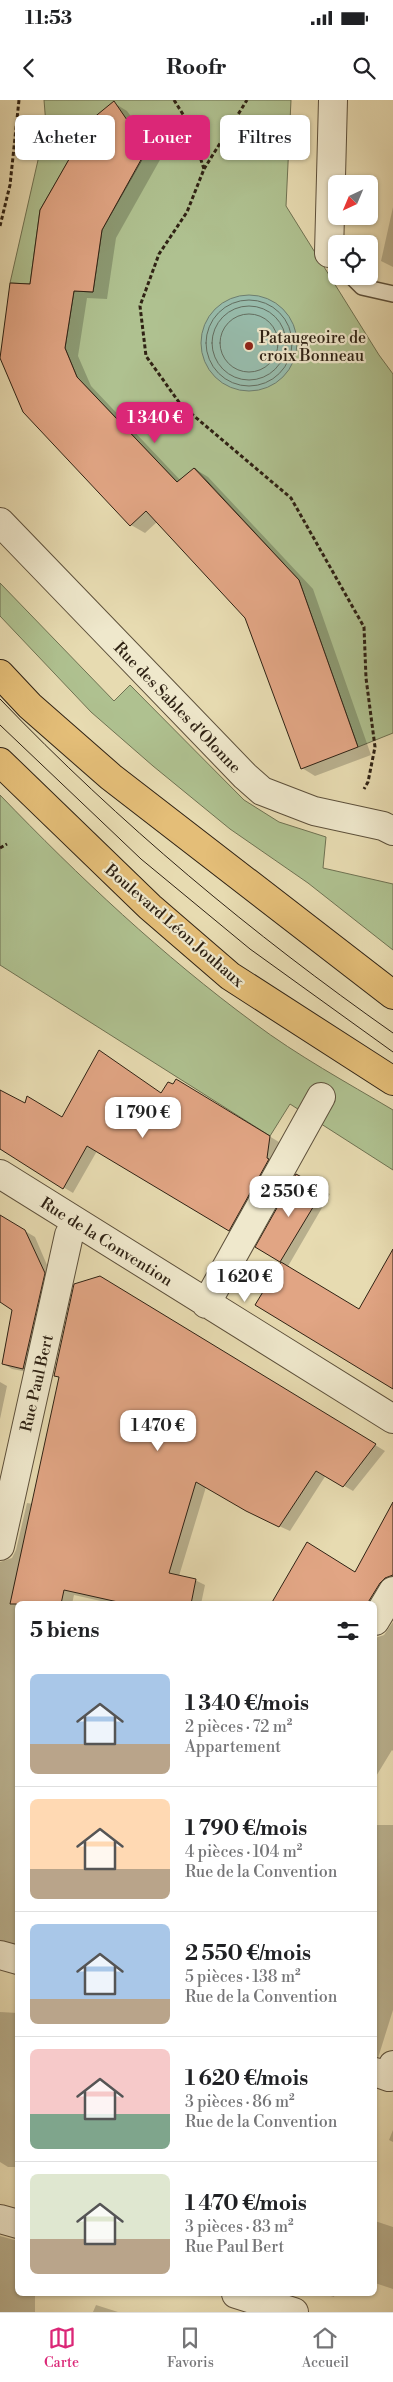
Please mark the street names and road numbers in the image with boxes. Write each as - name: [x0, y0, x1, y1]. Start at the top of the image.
- street label: Rue des Sables d'Olonne: [109, 638, 245, 777]
- street label: Boulevard Léon Jouhaux: [100, 859, 249, 992]
- street label: Rue de la Convention: [37, 1193, 177, 1291]
- street label: Rue Paul Bert: [16, 1332, 58, 1434]

